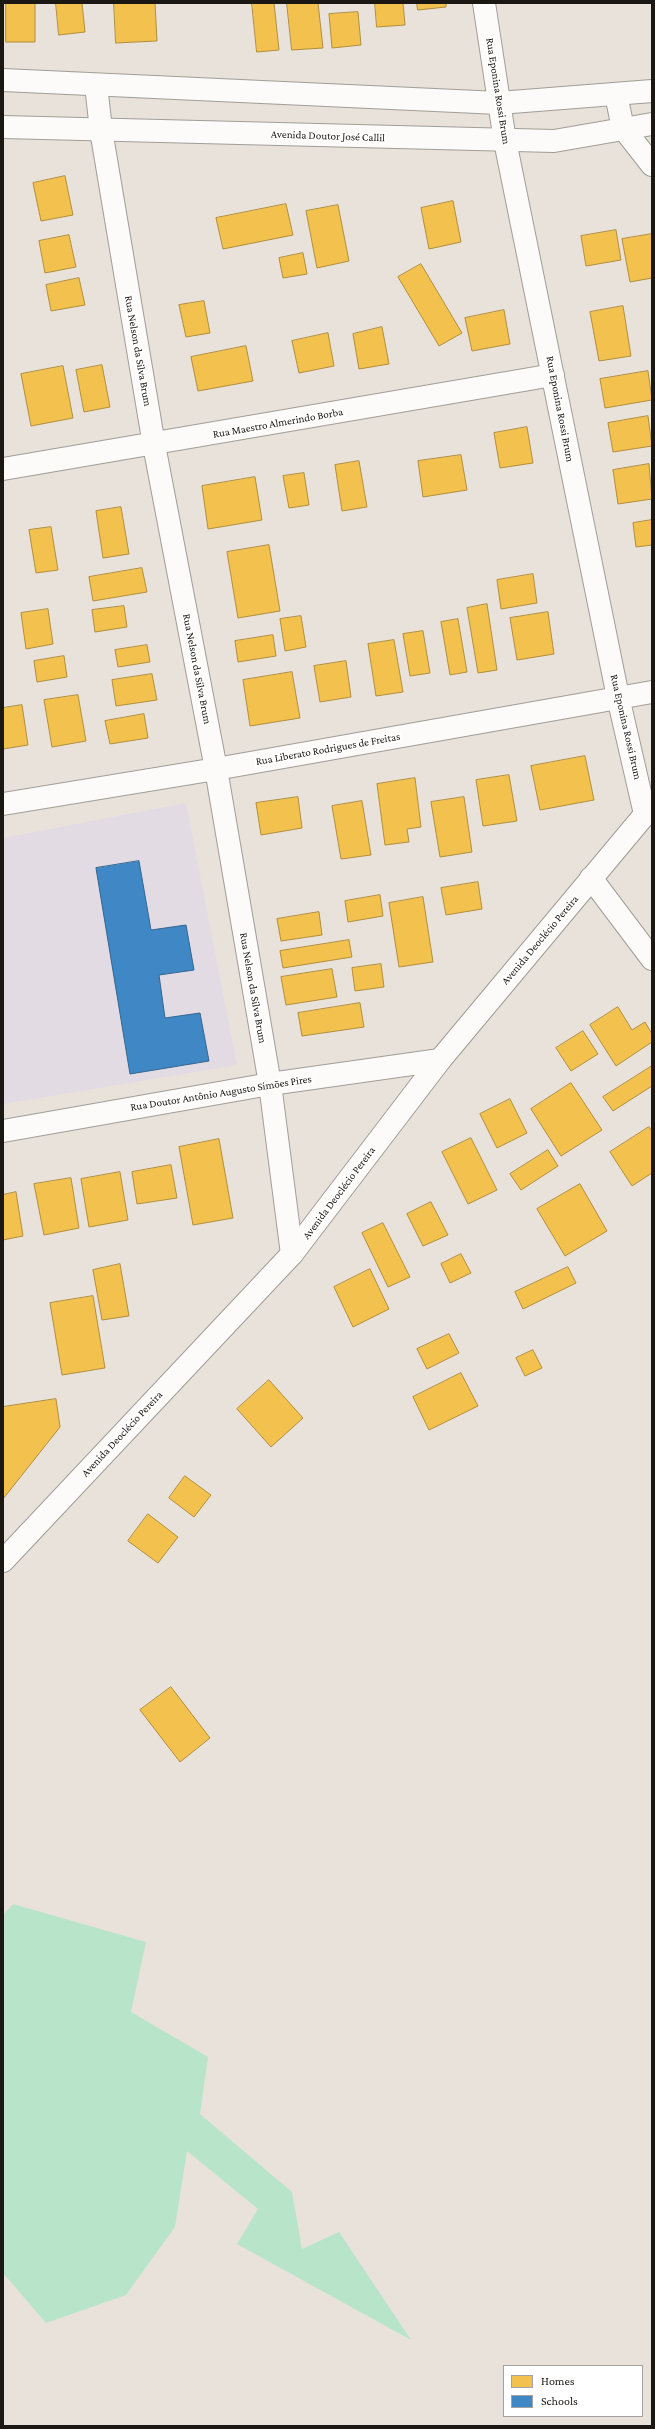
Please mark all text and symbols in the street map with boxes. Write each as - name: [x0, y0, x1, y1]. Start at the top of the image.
- street label: Rua Eponina Rossi Brum: [483, 37, 513, 145]
- street label: Avenida Doutor José Callil: [271, 127, 385, 145]
- street label: Rua Nelson da Silva Brum: [122, 295, 154, 407]
- street label: Rua Eponina Rossi Brum: [543, 355, 577, 463]
- street label: Rua Maestro Almerindo Borba: [212, 405, 344, 441]
- street label: Rua Nelson da Silva Brum: [180, 613, 214, 725]
- street label: Rua Eponina Rossi Brum: [607, 673, 645, 781]
- street label: Rua Liberato Rodrigues de Freitas: [255, 730, 401, 768]
- street label: Avenida Deoclécio Pereira: [499, 893, 581, 987]
- street label: Rua Nelson da Silva Brum: [237, 932, 269, 1044]
- street label: Rua Doutor Antônio Augusto Simões Pires: [129, 1072, 313, 1114]
- street label: Avenida Deoclécio Pereira: [300, 1144, 378, 1242]
- street label: Avenida Deoclécio Pereira: [79, 1388, 165, 1480]
- legend: [503, 2365, 643, 2417]
- text: Homes: [541, 2374, 574, 2388]
- text: Schools: [541, 2394, 578, 2408]

